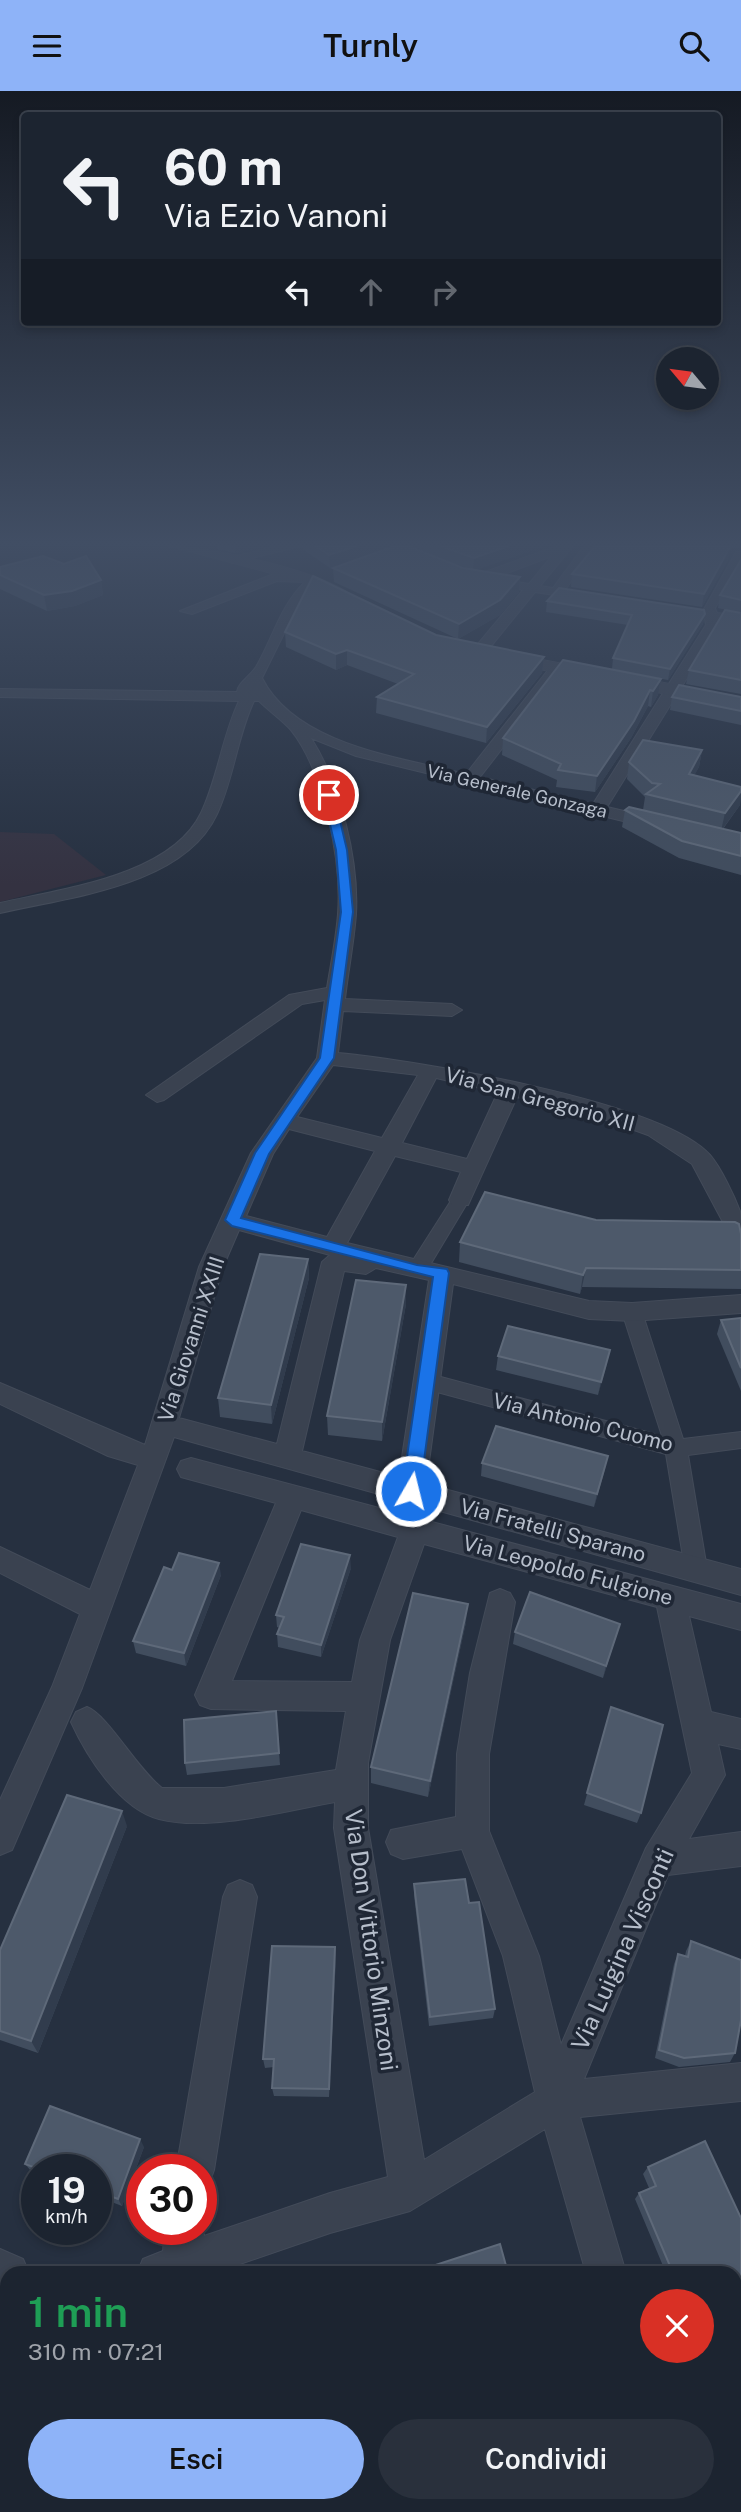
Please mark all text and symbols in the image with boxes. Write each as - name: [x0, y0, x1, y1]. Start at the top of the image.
- icon: menu: [28, 27, 66, 65]
- text: Turnly: [323, 27, 418, 64]
- icon: search: [675, 27, 713, 65]
- text: 60 m: [164, 138, 283, 196]
- icon: left: [49, 140, 140, 231]
- text: Via Ezio Vanoni: [164, 197, 388, 234]
- icon: left: [279, 273, 317, 311]
- icon: ahead: [352, 273, 390, 311]
- icon: right: [425, 273, 463, 311]
- north arrow: [656, 347, 719, 409]
- map controls: [656, 347, 719, 410]
- street label: Via Generale Gonzaga: [425, 760, 609, 822]
- pin: [299, 765, 359, 825]
- icon: arrive: [310, 776, 348, 814]
- street label: Via San Gregorio XII: [442, 1062, 638, 1136]
- street label: Via Giovanni XXIII: [152, 1253, 230, 1425]
- street label: Via Antonio Cuomo: [490, 1387, 676, 1457]
- position arrow: [374, 1454, 448, 1528]
- street label: Via Fratelli Sparano: [457, 1493, 649, 1567]
- street label: Via Leopoldo Fulgione: [460, 1530, 676, 1610]
- street label: Via Don Vittorio Minzoni: [340, 1807, 404, 2073]
- street label: Via Luigina Visconti: [565, 1844, 679, 2054]
- speed limit sign: 30: [126, 2154, 217, 2245]
- text: 19: [47, 2170, 86, 2211]
- text: km/h: [45, 2206, 88, 2227]
- text: 1 min: [28, 2287, 128, 2336]
- button: close: [640, 2289, 714, 2363]
- text: 310 m · 07:21: [28, 2338, 164, 2365]
- button: Esci: [28, 2419, 364, 2499]
- button: Condividi: [378, 2419, 714, 2499]

